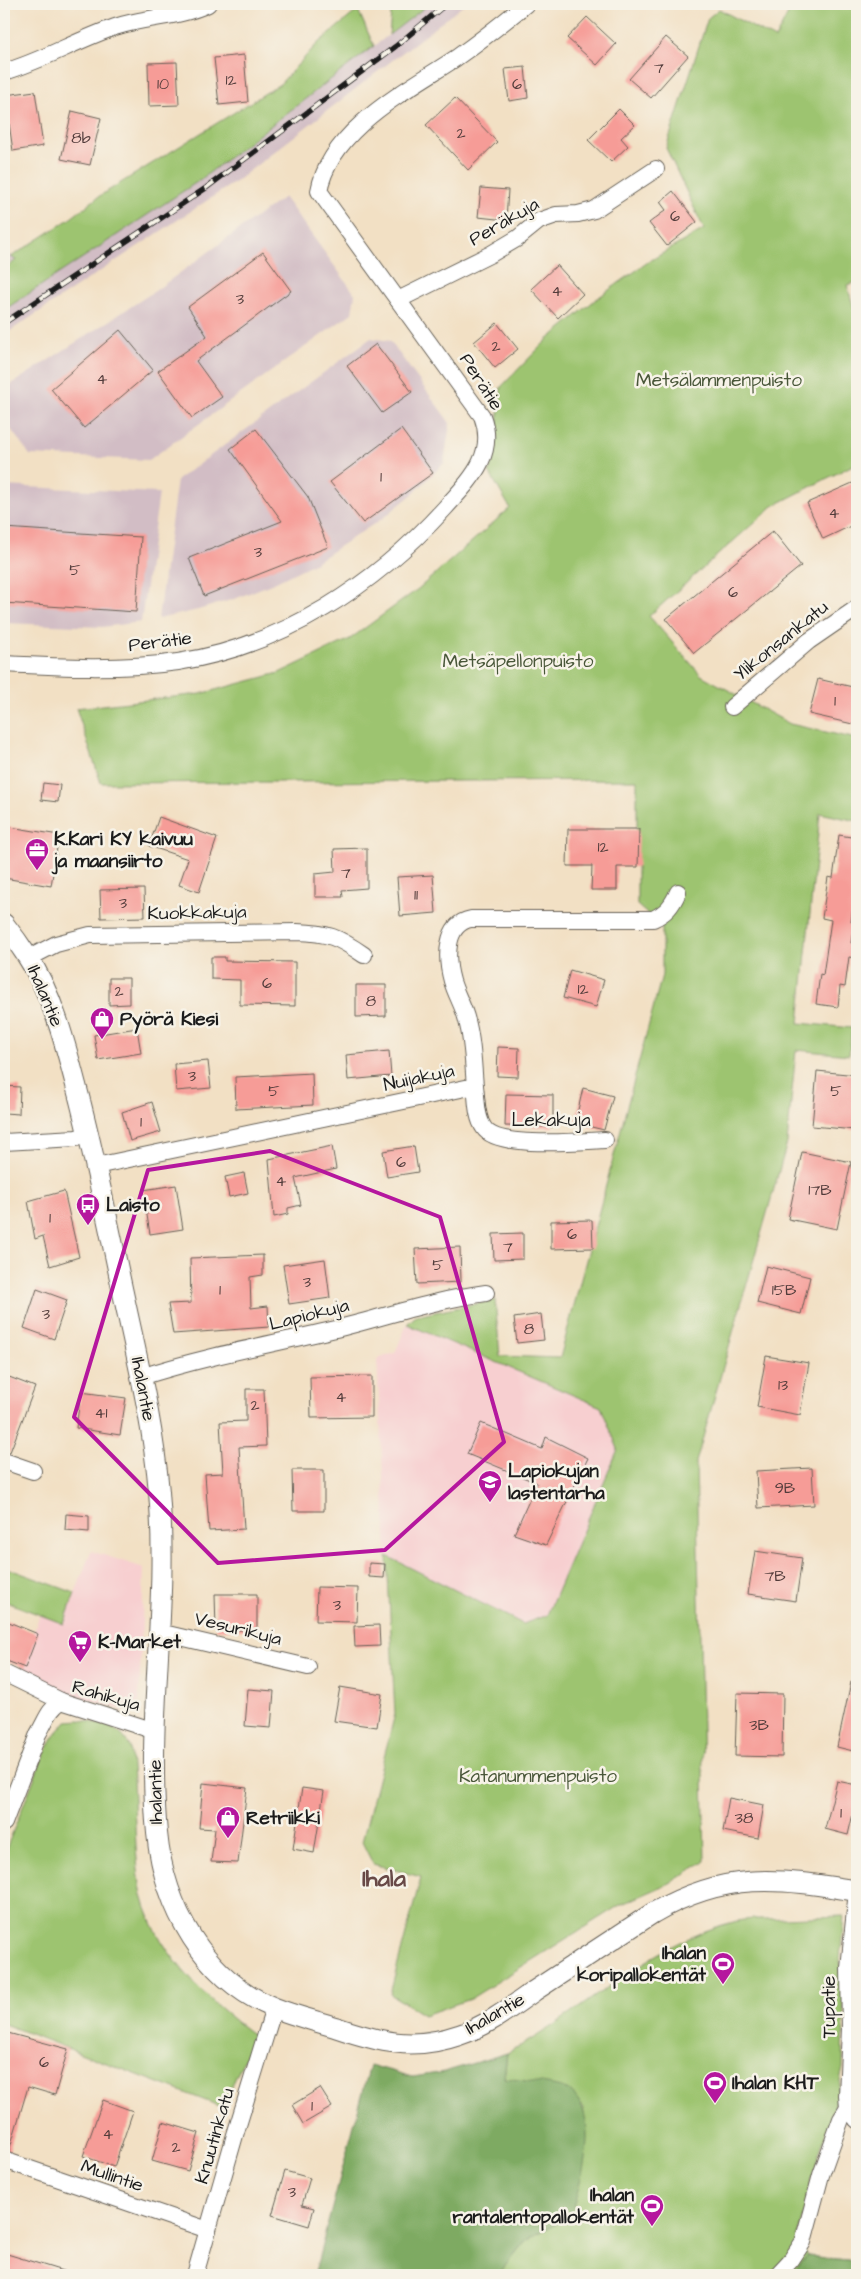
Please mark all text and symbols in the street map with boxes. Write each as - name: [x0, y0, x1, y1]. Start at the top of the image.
- house number: 7: [654, 57, 664, 79]
- house number: 12: [225, 69, 237, 91]
- house number: 10: [157, 73, 169, 95]
- house number: 6: [512, 73, 522, 95]
- house number: 2: [456, 122, 466, 144]
- house number: 8b: [71, 127, 91, 149]
- street label: Peräkuja: [464, 191, 544, 253]
- house number: 6: [670, 205, 680, 227]
- house number: 4: [552, 280, 563, 302]
- house number: 3: [236, 288, 244, 310]
- house number: 2: [491, 335, 501, 357]
- street label: Perätie: [452, 348, 510, 416]
- park label: Metsälammenpuisto: [636, 367, 802, 394]
- house number: 4: [97, 368, 108, 390]
- house number: 1: [380, 466, 382, 488]
- house number: 4: [829, 502, 840, 524]
- house number: 3: [254, 541, 262, 563]
- house number: 5: [69, 559, 81, 581]
- house number: 6: [728, 581, 738, 603]
- street label: Ylikonsankatu: [728, 594, 835, 688]
- street label: Perätie: [127, 625, 193, 659]
- park label: Metsäpellonpuisto: [443, 648, 594, 675]
- house number: 1: [834, 690, 836, 712]
- place label: K.Kari KY kaivuu ja maansiirto: [51, 826, 193, 875]
- house number: 12: [597, 836, 609, 858]
- office icon: K.Kari KY kaivuu ja maansiirto: [24, 837, 50, 871]
- house number: 7: [341, 862, 351, 884]
- house number: 11: [414, 884, 418, 906]
- house number: 3: [119, 892, 127, 914]
- street label: Kuokkakuja: [147, 899, 247, 927]
- street label: Ihalantie: [20, 961, 70, 1031]
- house number: 6: [262, 972, 272, 994]
- house number: 12: [577, 978, 589, 1000]
- house number: 2: [114, 980, 124, 1002]
- house number: 8: [366, 990, 376, 1012]
- shop icon: Pyörä Kiesi: [89, 1006, 115, 1040]
- place label: Pyörä Kiesi: [120, 1006, 218, 1034]
- street label: Nuijakuja: [381, 1057, 457, 1099]
- house number: 3: [188, 1065, 196, 1087]
- house number: 5: [268, 1080, 280, 1102]
- house number: 5: [830, 1080, 842, 1102]
- street label: Lekakuja: [511, 1107, 591, 1134]
- house number: 1: [140, 1111, 142, 1133]
- house number: 6: [396, 1151, 406, 1173]
- house number: 4: [276, 1170, 287, 1192]
- house number: 17B: [808, 1179, 832, 1201]
- bus stop icon: Laisto: [75, 1192, 101, 1226]
- place label: Laisto: [106, 1192, 160, 1219]
- house number: 1: [49, 1207, 51, 1229]
- house number: 6: [567, 1223, 577, 1245]
- house number: 7: [503, 1236, 513, 1258]
- house number: 5: [432, 1254, 444, 1276]
- house number: 3: [303, 1271, 311, 1293]
- house number: 1: [219, 1279, 221, 1301]
- house number: 15B: [772, 1279, 797, 1301]
- street label: Lapiokuja: [266, 1292, 352, 1338]
- house number: 3: [42, 1303, 50, 1325]
- house number: 8: [524, 1318, 534, 1340]
- street label: Ihalantie: [124, 1355, 162, 1423]
- house number: 13: [778, 1374, 788, 1396]
- house number: 4: [336, 1386, 347, 1408]
- house number: 2: [250, 1394, 260, 1416]
- house number: 41: [95, 1402, 107, 1424]
- place label: Lapiokujan lastentarha: [508, 1458, 605, 1507]
- school or university icon: Lapiokujan lastentarha: [477, 1469, 503, 1503]
- house number: 9B: [775, 1477, 796, 1499]
- house number: 7B: [764, 1565, 786, 1587]
- house number: 3: [333, 1594, 341, 1616]
- street label: Vesurikuja: [192, 1605, 285, 1653]
- supermarket icon: K-Market: [67, 1629, 93, 1663]
- place label: K-Market: [98, 1629, 181, 1656]
- street label: Rahikuja: [69, 1673, 144, 1719]
- house number: 3B: [749, 1714, 769, 1736]
- street label: Ihalantie: [142, 1759, 170, 1825]
- park label: Katanummenpuisto: [459, 1763, 617, 1790]
- house number: 1: [840, 1802, 842, 1824]
- shop icon: Retriikki: [215, 1805, 241, 1839]
- place label: Retriikki: [246, 1805, 320, 1832]
- house number: 38: [735, 1807, 753, 1829]
- district label: Ihala: [362, 1862, 407, 1896]
- place label: Ihalan koripallokentät: [577, 1940, 706, 1989]
- sports icon: Ihalan koripallokentät: [710, 1951, 736, 1985]
- street label: Tupatie: [816, 1976, 843, 2038]
- street label: Ihalantie: [460, 1986, 530, 2042]
- house number: 6: [39, 2051, 49, 2073]
- sports icon: Ihalan KHT: [702, 2070, 728, 2104]
- place label: Ihalan KHT: [732, 2070, 820, 2097]
- street label: Knuutinkatu: [188, 2084, 242, 2187]
- house number: 1: [311, 2095, 313, 2117]
- house number: 4: [103, 2123, 114, 2145]
- house number: 2: [171, 2136, 181, 2158]
- street label: Mullintie: [77, 2153, 147, 2199]
- house number: 3: [288, 2181, 296, 2203]
- place label: Ihalan rantalentopallokentät: [452, 2182, 634, 2231]
- sports icon: Ihalan rantalentopallokentät: [639, 2193, 665, 2227]

